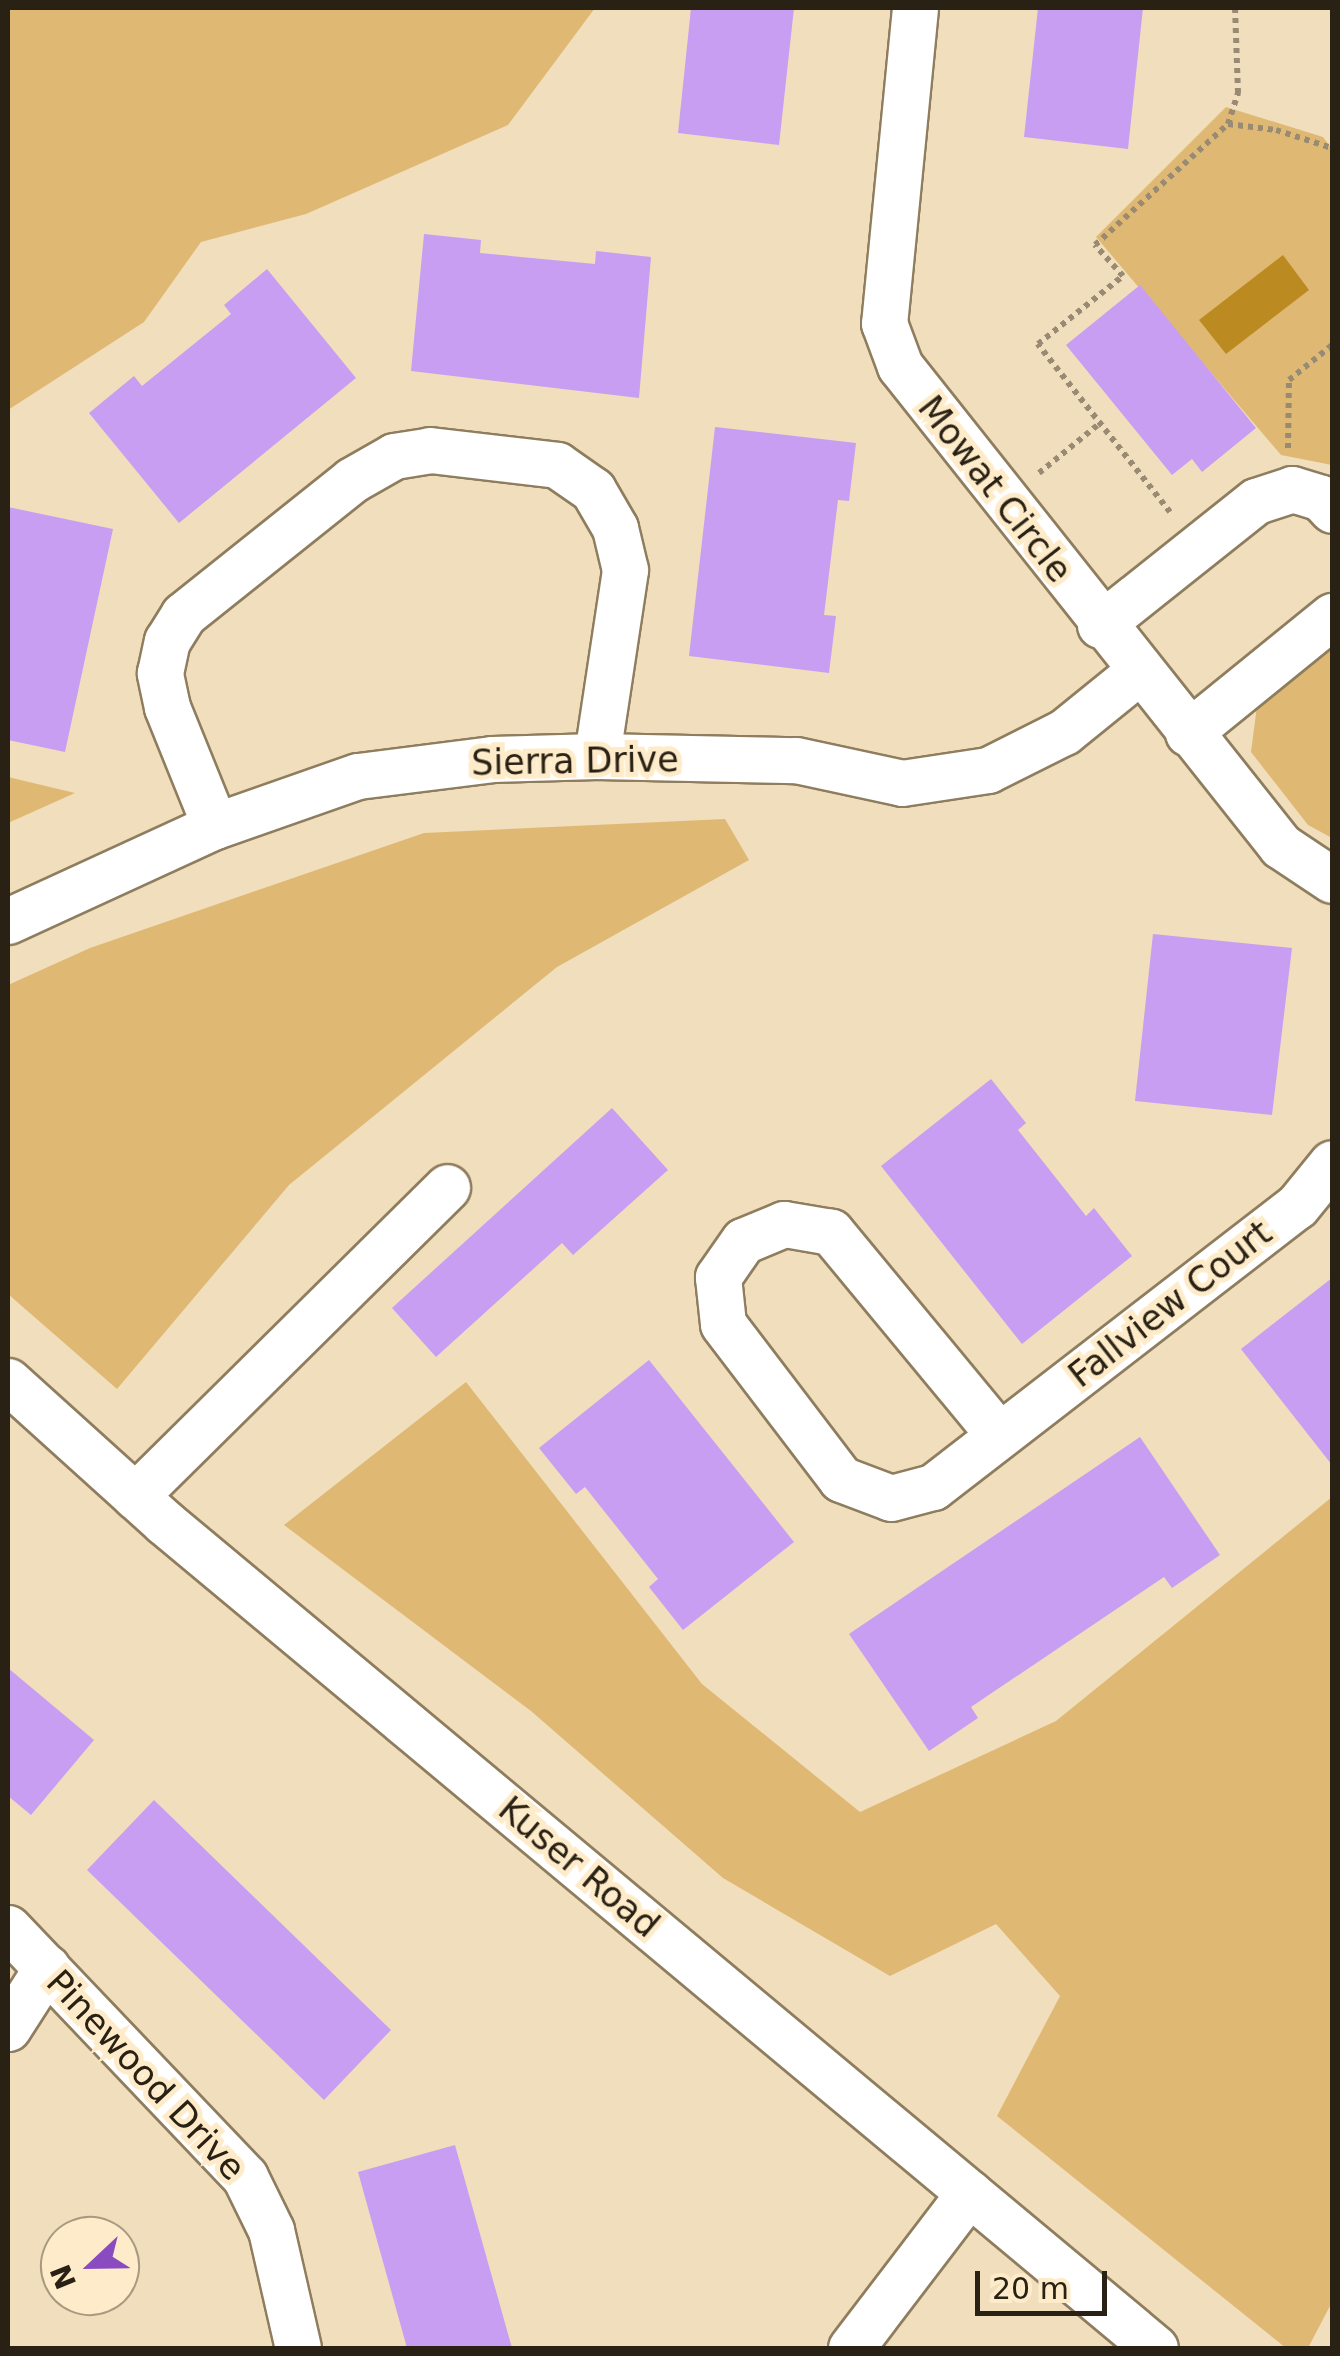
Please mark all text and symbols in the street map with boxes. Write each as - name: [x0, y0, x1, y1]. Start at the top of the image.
- street label: Mowat Circle: [909, 387, 1081, 591]
- street label: Sierra Drive: [471, 738, 679, 784]
- street label: Fallview Court: [1060, 1212, 1280, 1396]
- street label: Kuser Road: [490, 1788, 668, 1946]
- street label: Pinewood Drive: [38, 1961, 254, 2189]
- north arrow: [40, 2216, 140, 2316]
- scale bar: [980, 2251, 1112, 2313]
- text: N: [44, 2260, 83, 2294]
- text: 20 m: [992, 2271, 1069, 2306]

